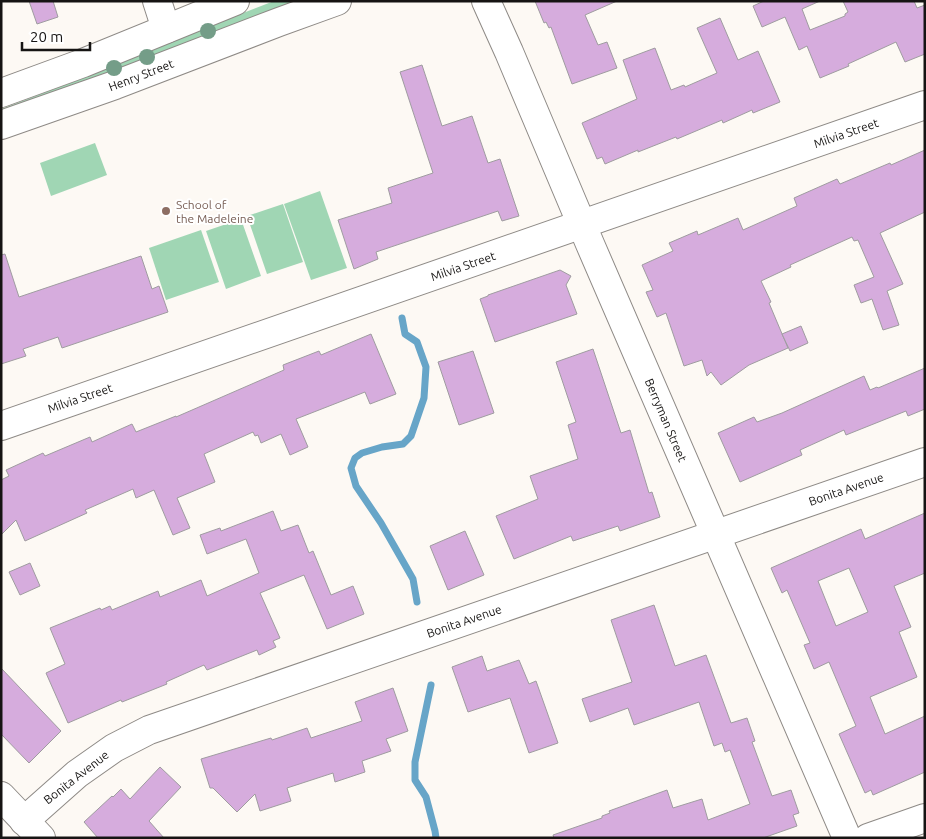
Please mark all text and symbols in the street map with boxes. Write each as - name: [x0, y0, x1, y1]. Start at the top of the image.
- scale bar: [22, 20, 90, 52]
- text: 20 m: [30, 28, 63, 45]
- street label: Henry Street: [107, 57, 176, 93]
- street label: Milvia Street: [812, 116, 880, 150]
- place label: School of the Madeleine: [176, 198, 253, 225]
- marker: School of the Madeleine: [160, 205, 172, 217]
- street label: Milvia Street: [429, 249, 497, 283]
- street label: Berryman Street: [643, 376, 689, 464]
- street label: Milvia Street: [46, 381, 114, 415]
- street label: Bonita Avenue: [807, 470, 885, 508]
- street label: Bonita Avenue: [425, 602, 503, 640]
- street label: Bonita Avenue: [41, 748, 111, 806]

